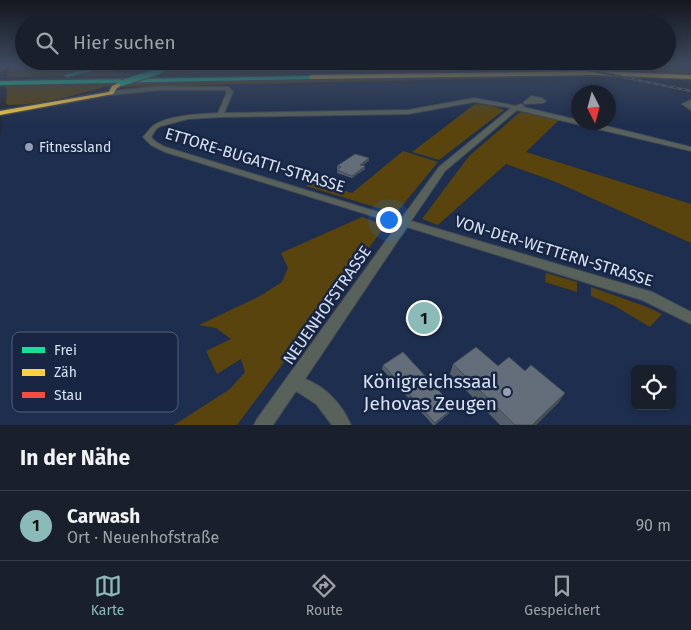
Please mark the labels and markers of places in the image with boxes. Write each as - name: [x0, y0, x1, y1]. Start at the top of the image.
- place label: Fitnessland: [39, 139, 111, 156]
- marker: Fitnessland: [23, 141, 35, 153]
- pin: 1: [408, 299, 440, 337]
- place label: Königreichssaal Jehovas Zeugen: [363, 370, 497, 415]
- marker: Königreichssaal Jehovas Zeugen: [501, 386, 513, 398]

